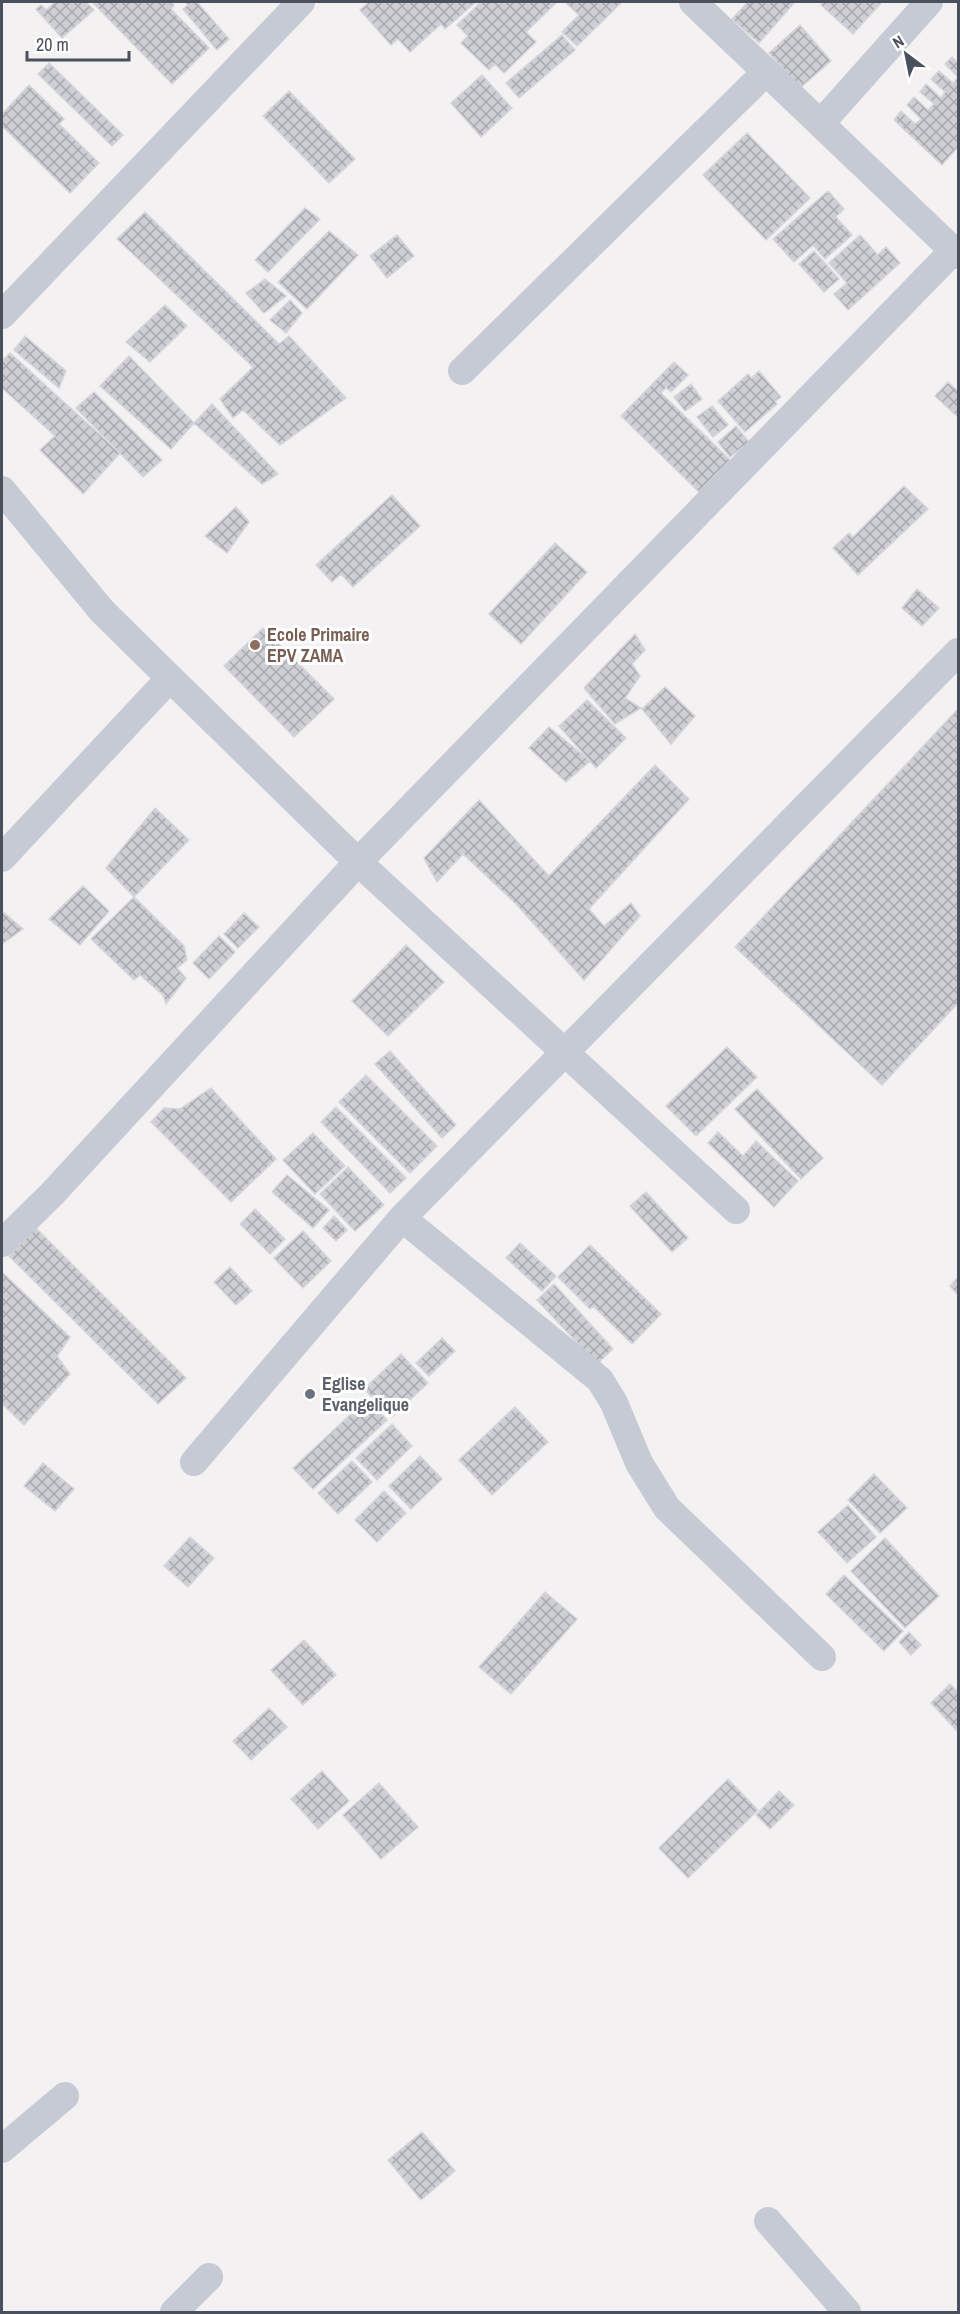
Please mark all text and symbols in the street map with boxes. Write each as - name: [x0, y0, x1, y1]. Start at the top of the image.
- scale bar: [27, 24, 129, 62]
- north arrow: [876, 24, 936, 84]
- text: N: [888, 29, 908, 53]
- text: 20 m: [36, 32, 69, 57]
- place label: Ecole Primaire EPV ZAMA: [267, 622, 370, 668]
- marker: Ecole Primaire EPV ZAMA: [248, 638, 262, 652]
- place label: Eglise Evangelique: [322, 1371, 409, 1417]
- marker: Eglise Evangelique: [303, 1387, 317, 1401]

